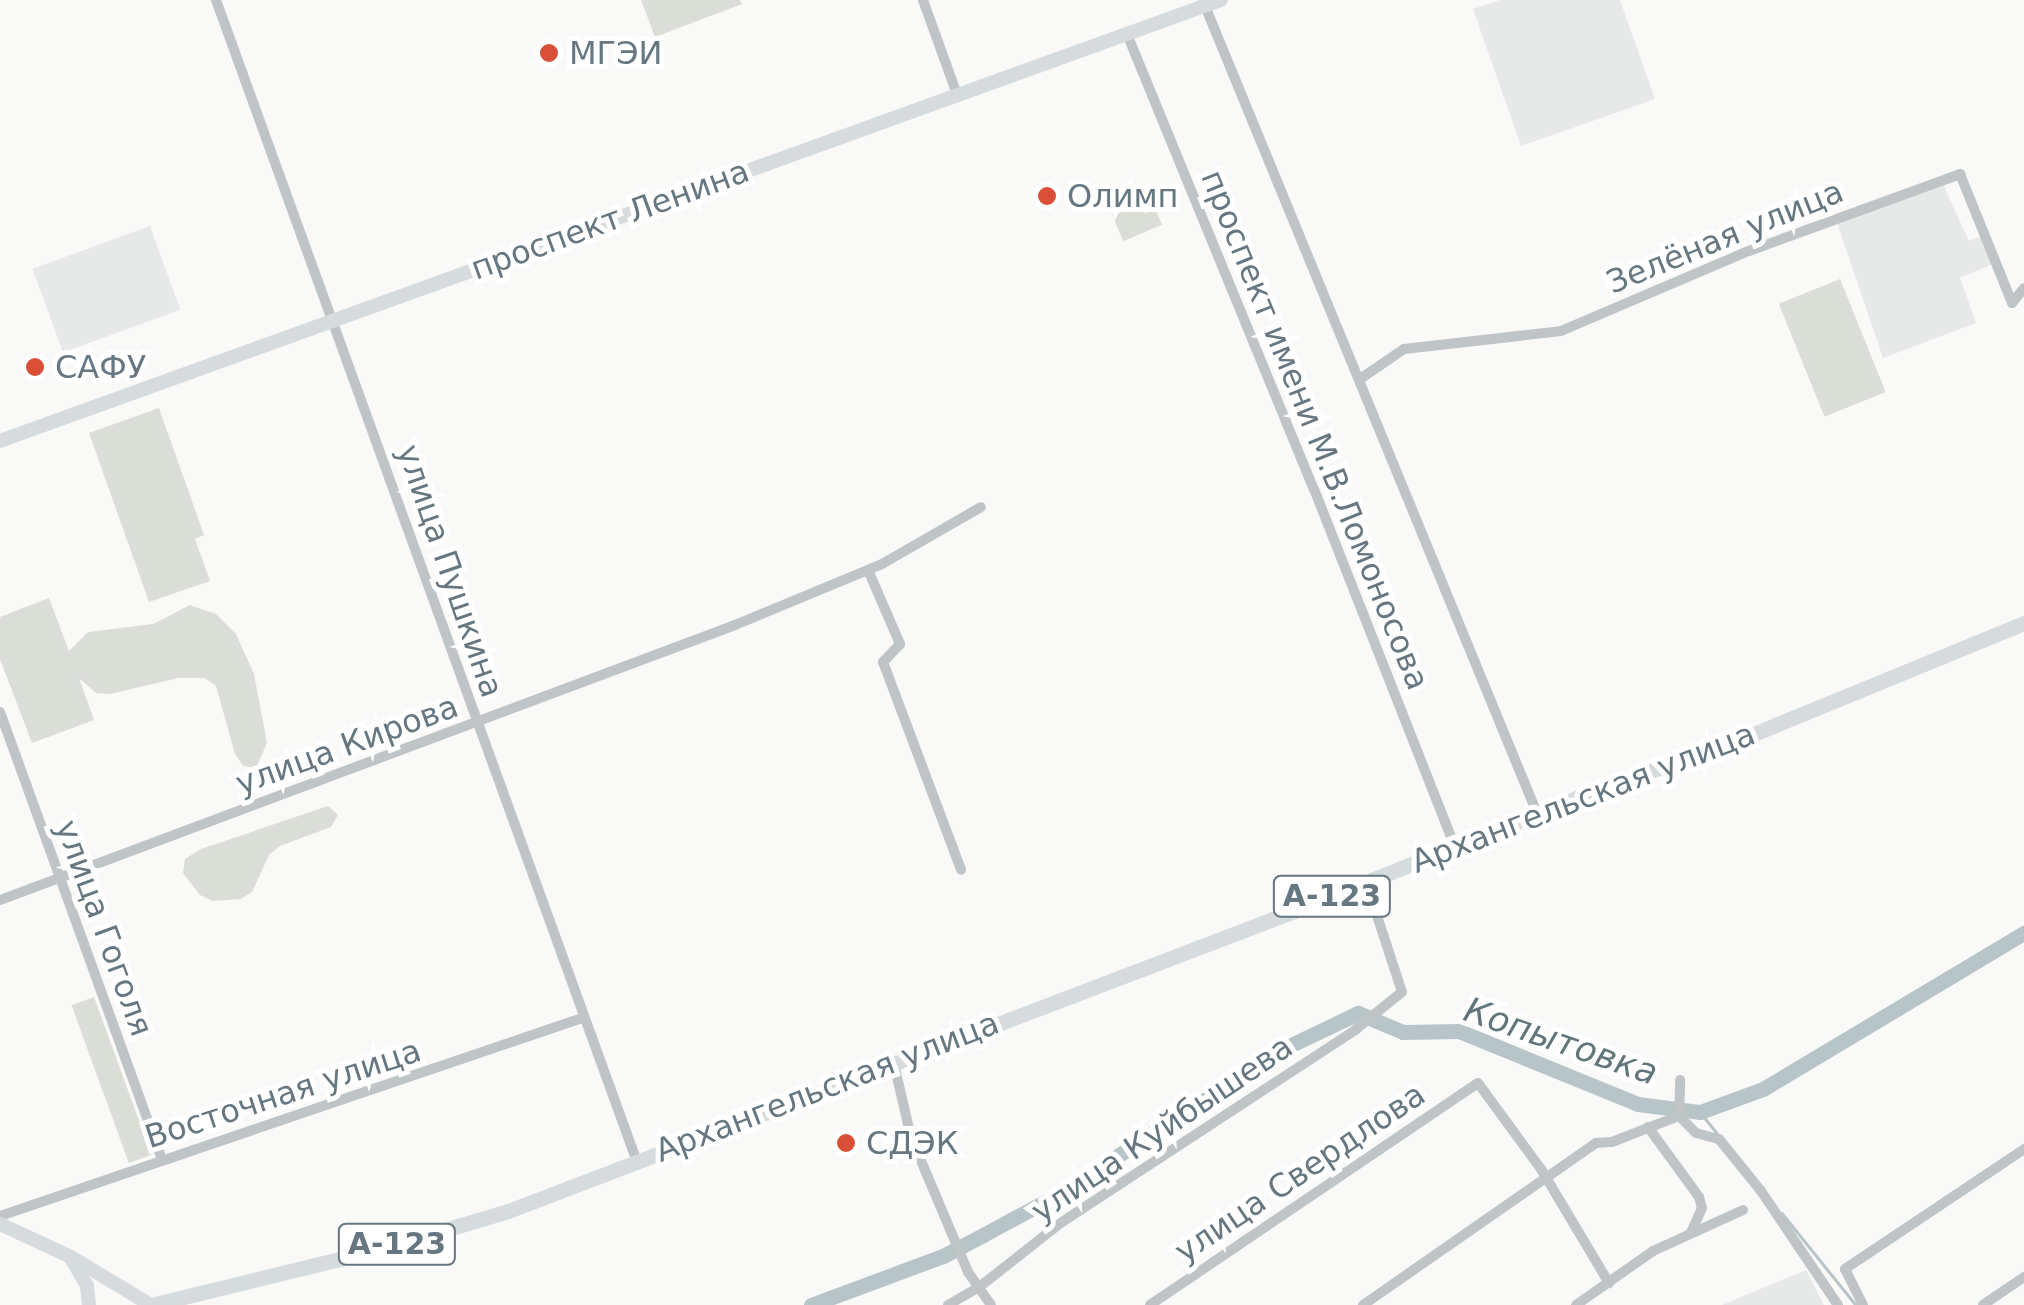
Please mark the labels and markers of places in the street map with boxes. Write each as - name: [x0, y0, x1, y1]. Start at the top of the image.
- place label: МГЭИ: [569, 34, 662, 72]
- marker: МГЭИ: [538, 42, 560, 64]
- place label: Олимп: [1067, 177, 1178, 215]
- marker: Олимп: [1036, 185, 1058, 207]
- place label: САФУ: [55, 348, 146, 386]
- marker: САФУ: [24, 356, 46, 378]
- place label: СДЭК: [866, 1124, 958, 1162]
- marker: СДЭК: [835, 1132, 857, 1154]

